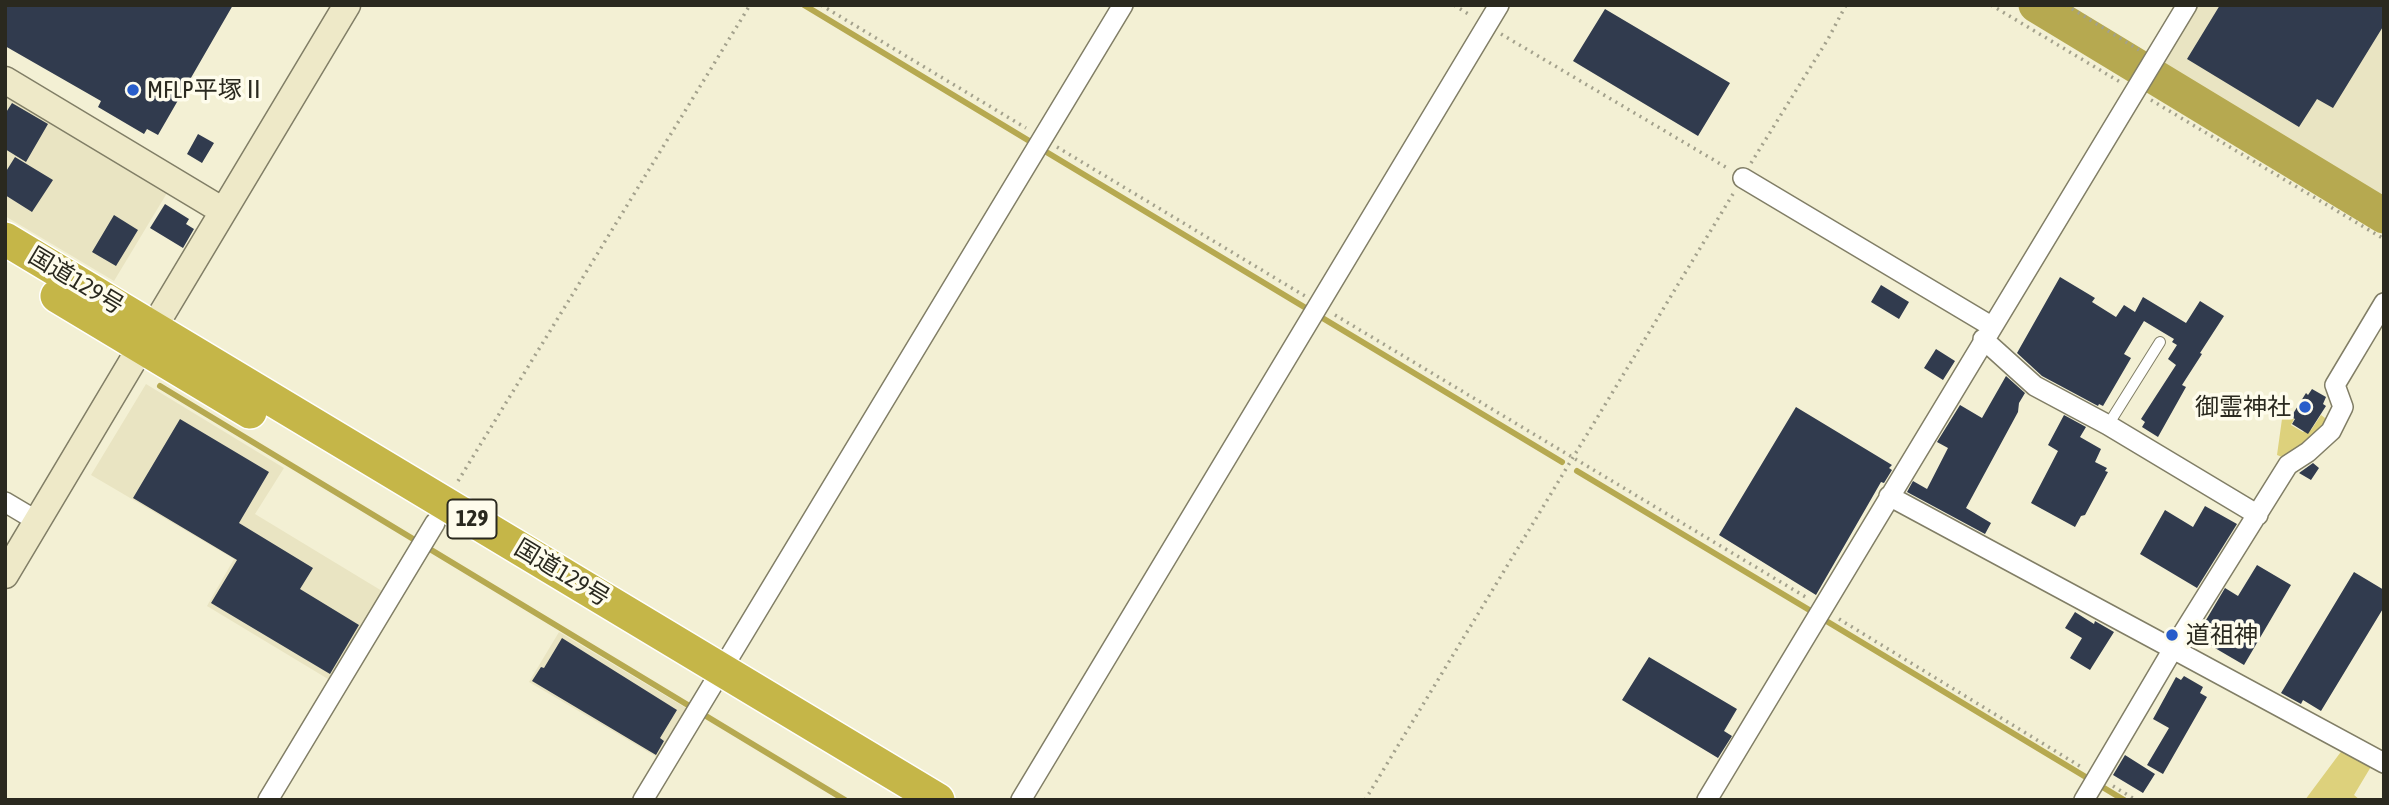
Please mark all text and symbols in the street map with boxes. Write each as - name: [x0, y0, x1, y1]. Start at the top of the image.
- place label: MFLP平塚Ⅱ: [147, 76, 266, 104]
- marker: MFLP平塚Ⅱ: [125, 82, 141, 98]
- street label: 国道129号: [23, 241, 129, 321]
- place label: 御霊神社: [2195, 393, 2291, 421]
- marker: 御霊神社: [2297, 399, 2313, 415]
- road number: 129: [448, 499, 496, 538]
- street label: 国道129号: [509, 533, 615, 613]
- place label: 道祖神: [2186, 621, 2258, 649]
- marker: 道祖神: [2164, 627, 2180, 643]

